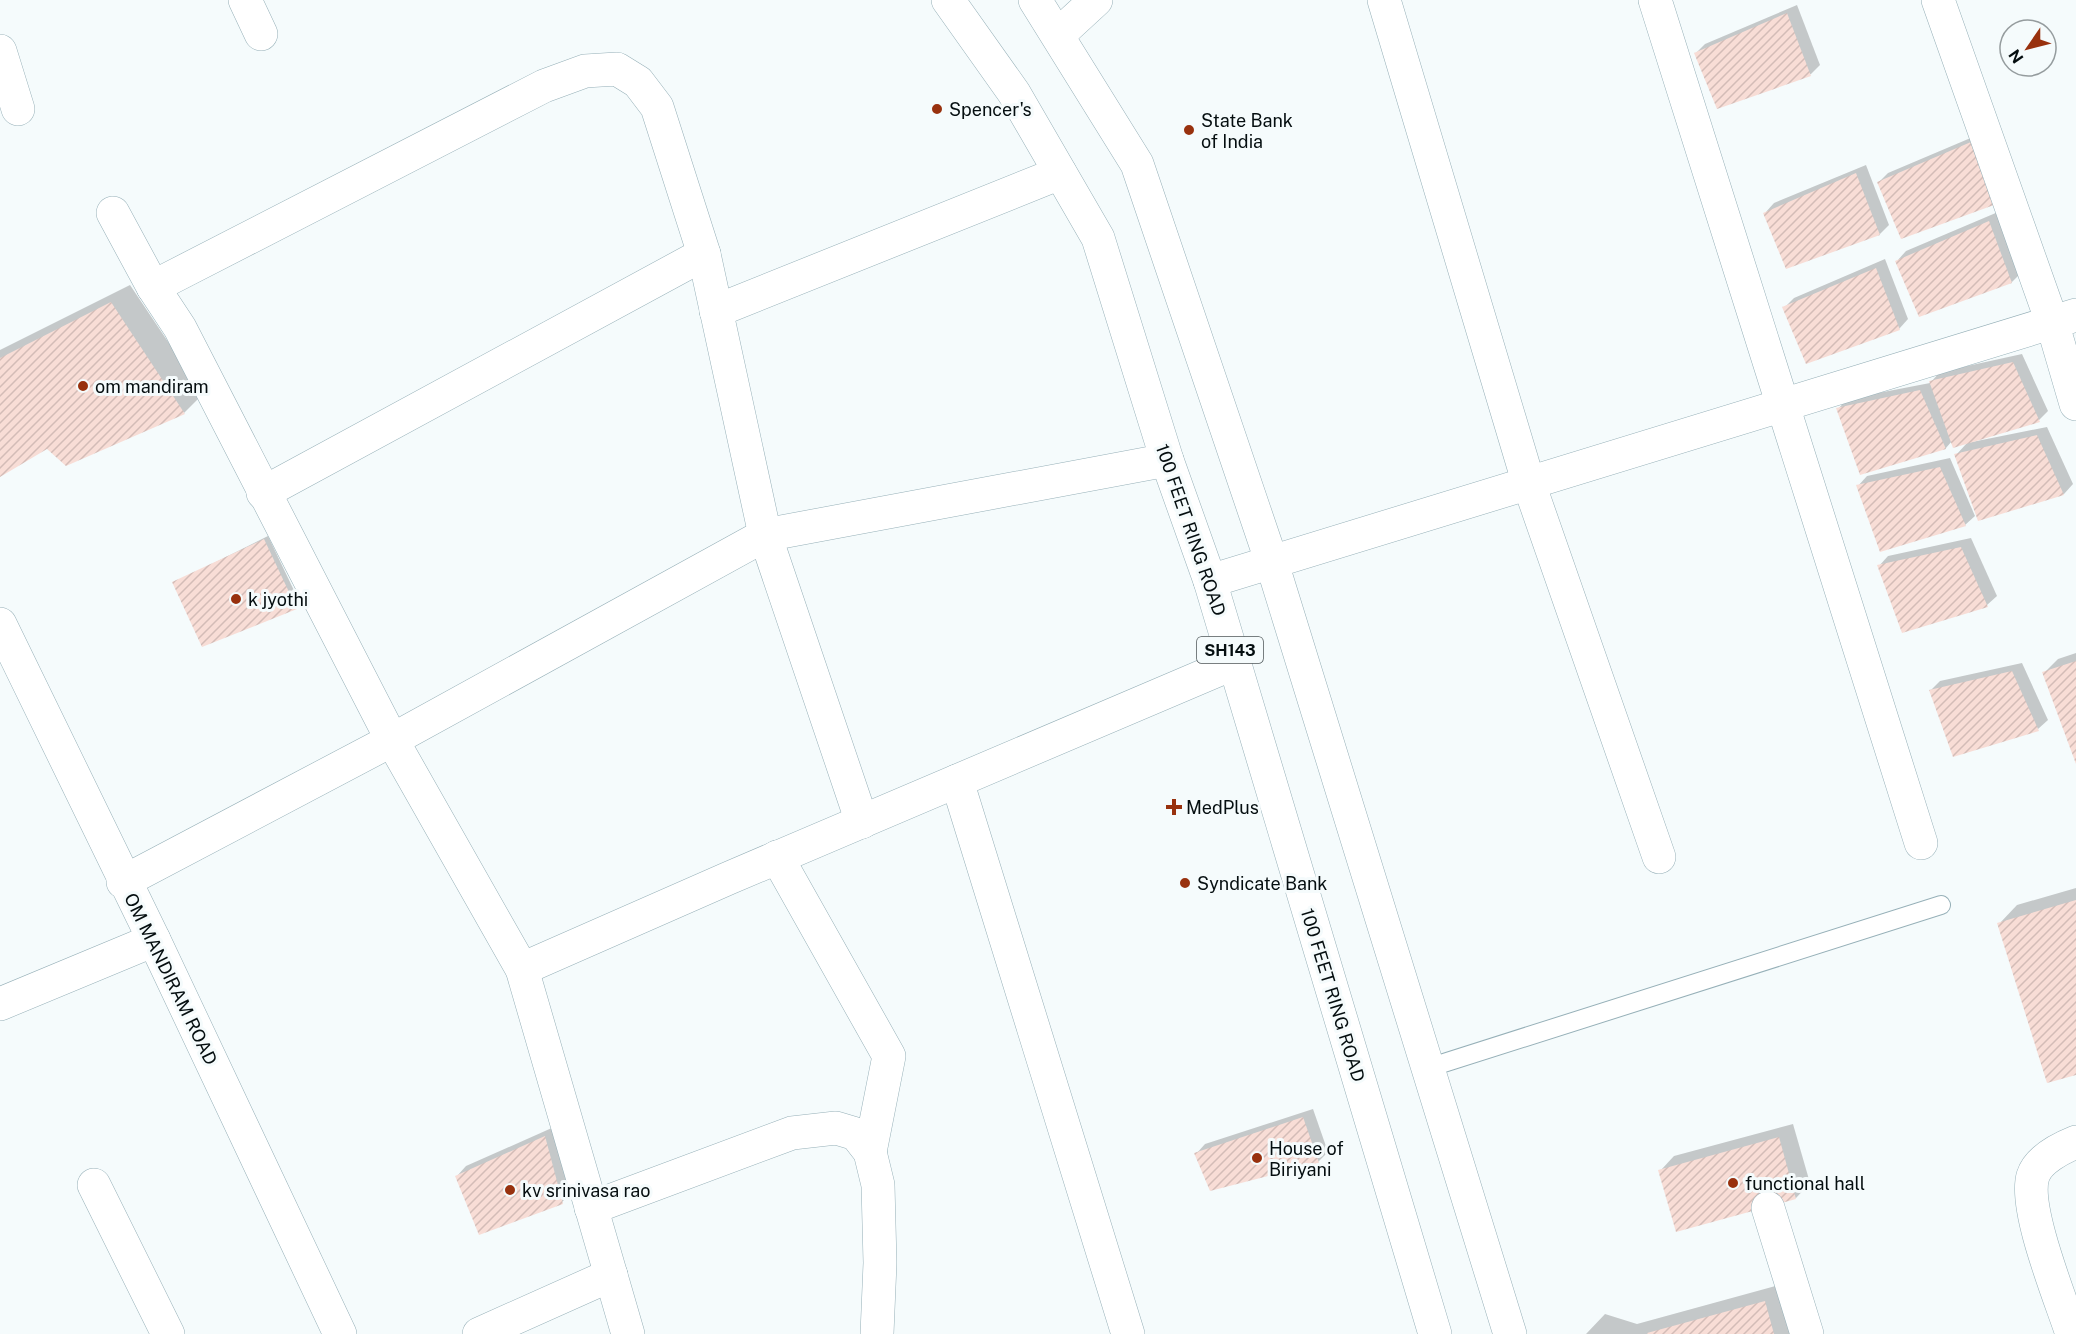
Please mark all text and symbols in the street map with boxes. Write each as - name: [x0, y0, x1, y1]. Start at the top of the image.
- north arrow: [1998, 18, 2058, 78]
- text: N: [2005, 46, 2027, 67]
- place label: Spencer's: [949, 99, 1032, 120]
- marker: Spencer's: [930, 102, 944, 116]
- place label: State Bank of India: [1201, 110, 1293, 152]
- marker: State Bank of India: [1182, 123, 1196, 137]
- place label: om mandiram: [95, 376, 209, 397]
- marker: om mandiram: [76, 379, 90, 393]
- street label: 100 FEET RING ROAD: [1152, 441, 1230, 619]
- place label: k jyothi: [248, 589, 308, 610]
- marker: k jyothi: [229, 592, 243, 606]
- road number: SH143: [1197, 637, 1263, 663]
- place label: MedPlus: [1186, 797, 1259, 818]
- marker: MedPlus: [1167, 800, 1181, 814]
- place label: Syndicate Bank: [1197, 873, 1327, 894]
- marker: Syndicate Bank: [1178, 876, 1192, 890]
- street label: OM MANDIRAM ROAD: [120, 890, 222, 1068]
- street label: 100 FEET RING ROAD: [1297, 906, 1369, 1084]
- place label: House of Biriyani: [1269, 1138, 1344, 1180]
- marker: House of Biriyani: [1250, 1151, 1264, 1165]
- place label: functional hall: [1745, 1173, 1865, 1194]
- marker: functional hall: [1726, 1176, 1740, 1190]
- place label: kv srinivasa rao: [522, 1180, 650, 1201]
- marker: kv srinivasa rao: [503, 1183, 517, 1197]

